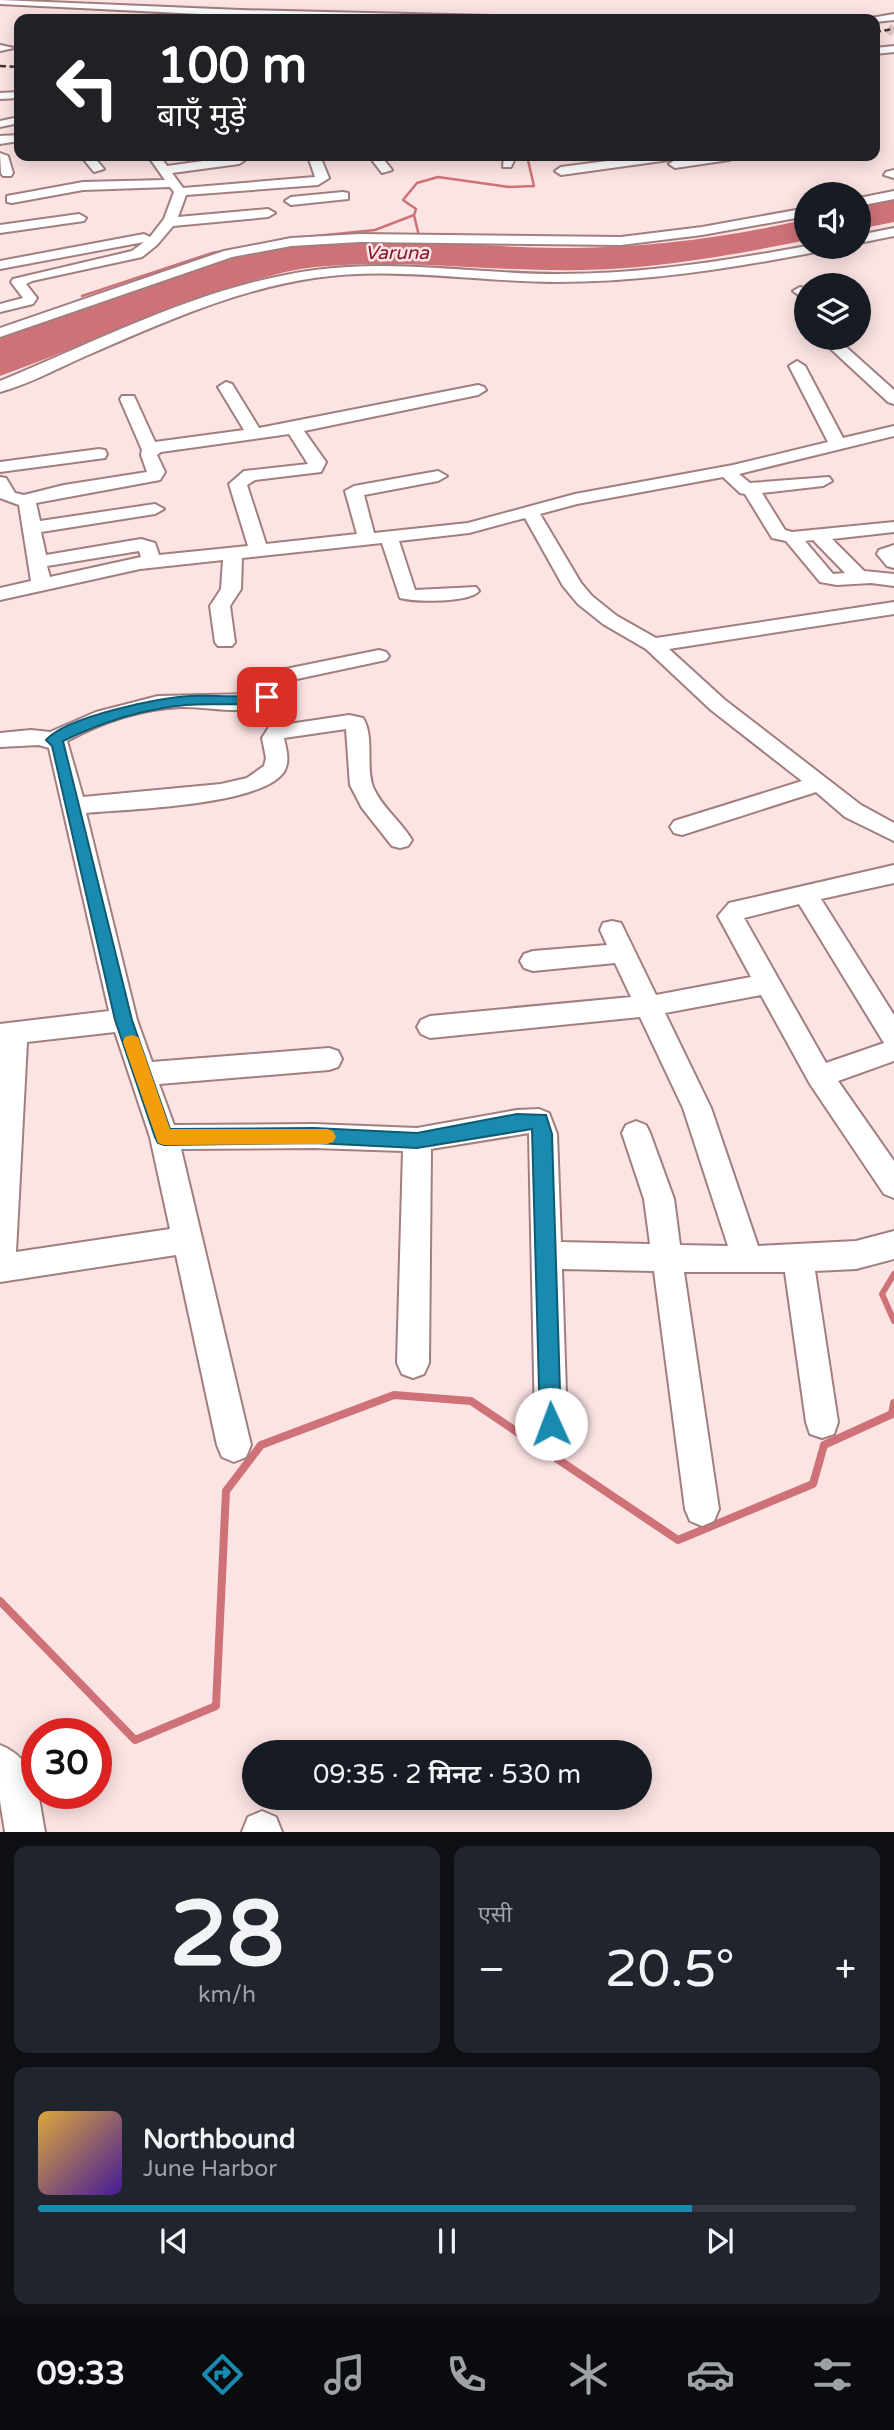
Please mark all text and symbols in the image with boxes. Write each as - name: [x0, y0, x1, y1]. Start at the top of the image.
- text: 100 m: [157, 37, 307, 96]
- icon: left: [42, 42, 133, 133]
- text: बाएँ मुड़ें: [157, 97, 246, 135]
- map controls: [794, 182, 871, 350]
- button: sound: [794, 182, 871, 259]
- water label: Varuna: [365, 242, 430, 264]
- button: layers: [794, 273, 871, 350]
- pin: [237, 667, 297, 727]
- icon: arrive: [248, 678, 286, 716]
- position arrow: [514, 1387, 588, 1461]
- speed limit sign: 30: [21, 1718, 112, 1809]
- text: 09:35 · 2 मिनट · 530 m: [313, 1759, 581, 1790]
- text: 28: [170, 1880, 284, 1990]
- text: एसी: [478, 1901, 512, 1929]
- text: 20.5°: [605, 1938, 735, 2001]
- text: −: [478, 1947, 505, 1993]
- text: +: [835, 1947, 856, 1993]
- text: km/h: [198, 1981, 256, 2009]
- text: Northbound: [143, 2124, 295, 2155]
- text: June Harbor: [143, 2155, 277, 2183]
- icon: previous: [155, 2222, 193, 2260]
- icon: pause: [428, 2222, 466, 2260]
- icon: next: [701, 2222, 739, 2260]
- icon: directions: [198, 2350, 247, 2399]
- icon: music: [320, 2350, 369, 2399]
- icon: phone: [442, 2350, 491, 2399]
- icon: climate: [564, 2350, 613, 2399]
- icon: car: [686, 2350, 735, 2399]
- icon: filters: [808, 2350, 857, 2399]
- text: 09:33: [37, 2355, 125, 2393]

